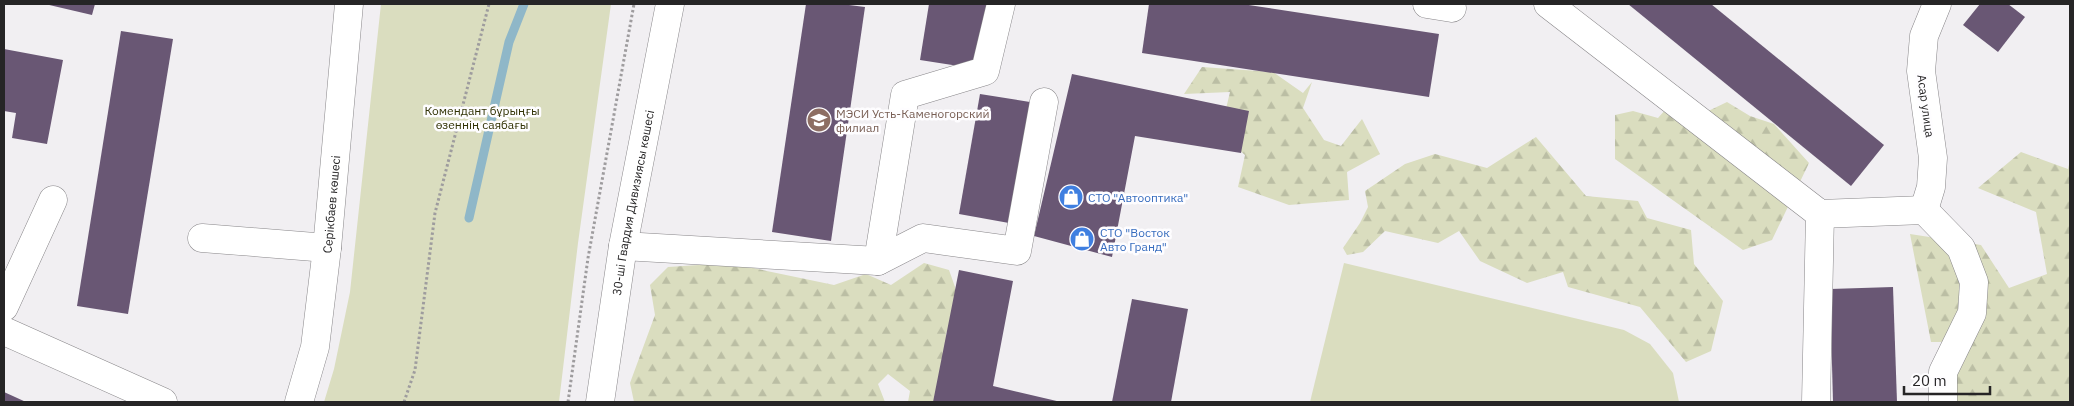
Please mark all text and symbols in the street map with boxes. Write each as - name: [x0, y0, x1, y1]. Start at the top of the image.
- street label: Асар улица: [1914, 74, 1938, 139]
- park label: Комендант бұрыңғы өзеннің саябағы: [424, 103, 540, 132]
- place label: МЭСИ Усть-Каменогорский филиал: [836, 106, 990, 135]
- school or university icon: МЭСИ Усть-Каменогорский филиал: [806, 107, 832, 133]
- street label: 30-ші Гвардия Дивизиясы көшесі: [608, 109, 657, 296]
- street label: Серікбаев көшесі: [319, 155, 343, 254]
- shop icon: СТО "Автооптика": [1058, 184, 1084, 210]
- place label: СТО "Автооптика": [1088, 190, 1188, 205]
- place label: СТО "Восток Авто Гранд": [1100, 225, 1170, 254]
- shop icon: СТО "Восток Авто Гранд": [1069, 226, 1095, 252]
- scale bar: [1904, 364, 1990, 396]
- text: 20 m: [1912, 371, 1947, 390]

